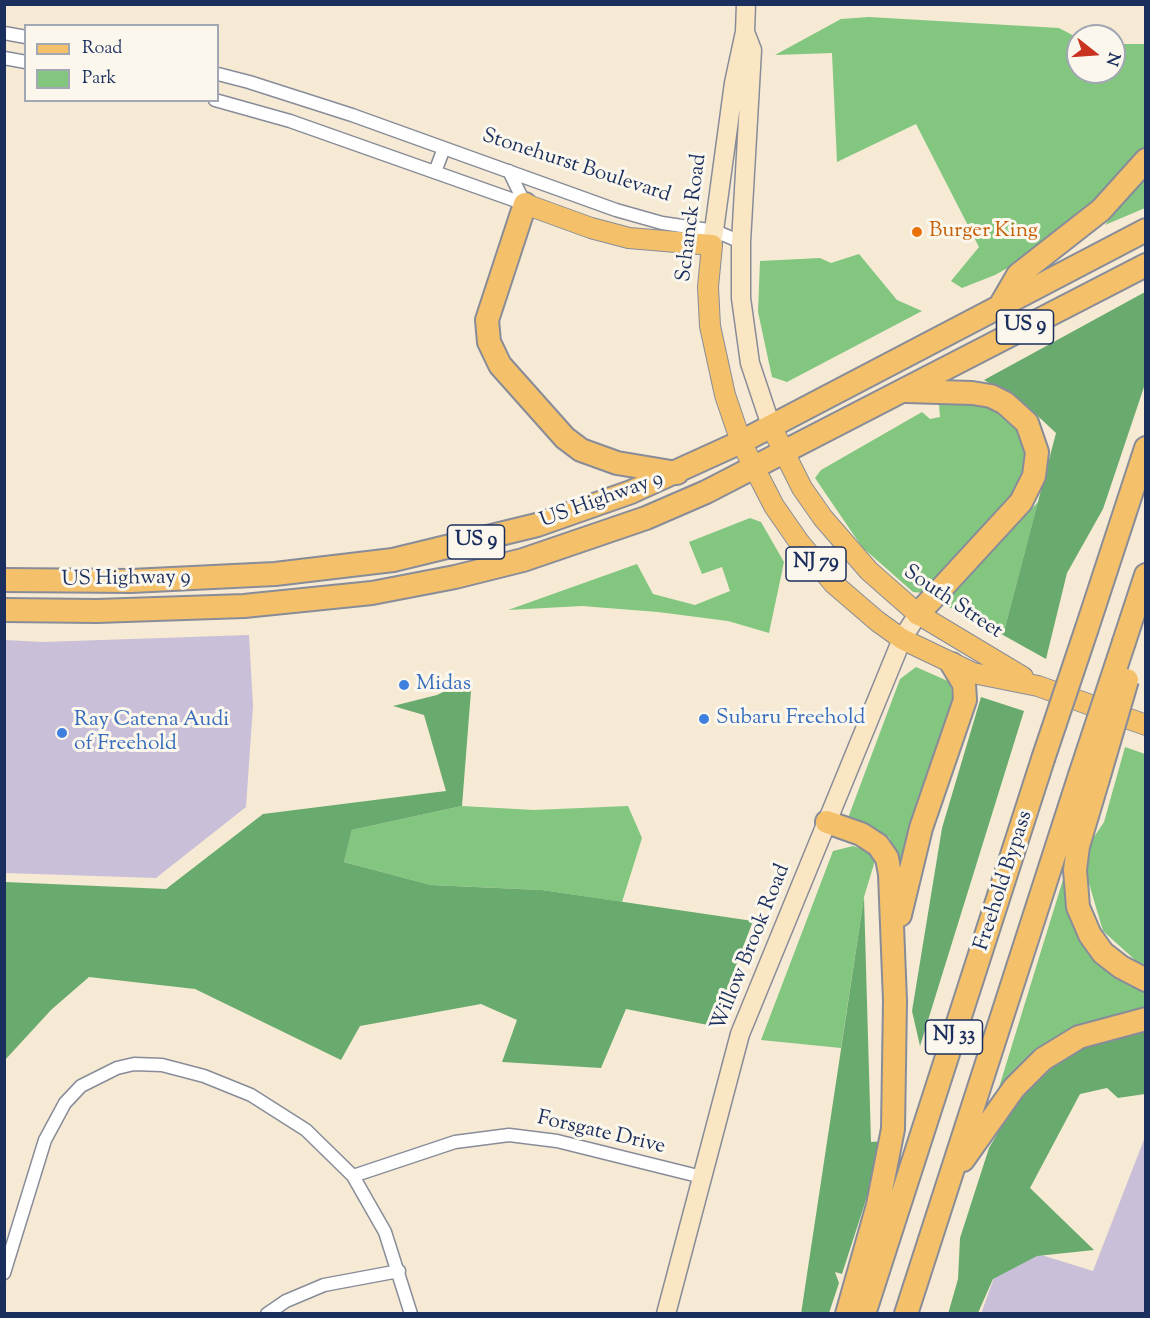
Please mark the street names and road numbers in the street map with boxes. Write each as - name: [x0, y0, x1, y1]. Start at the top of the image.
- street label: Stonehurst Boulevard: [478, 125, 674, 209]
- street label: Schanck Road: [673, 153, 713, 283]
- road number: US 9: [996, 310, 1054, 344]
- street label: US Highway 9: [537, 467, 667, 535]
- road number: US 9: [448, 525, 504, 559]
- road number: NJ 79: [786, 547, 846, 581]
- street label: South Street: [898, 561, 1006, 645]
- street label: US Highway 9: [61, 566, 191, 594]
- street label: Freehold Bypass: [971, 808, 1039, 954]
- street label: Willow Brook Road: [707, 861, 797, 1035]
- road number: NJ 33: [926, 1020, 982, 1054]
- street label: Forsgate Drive: [535, 1107, 667, 1161]

